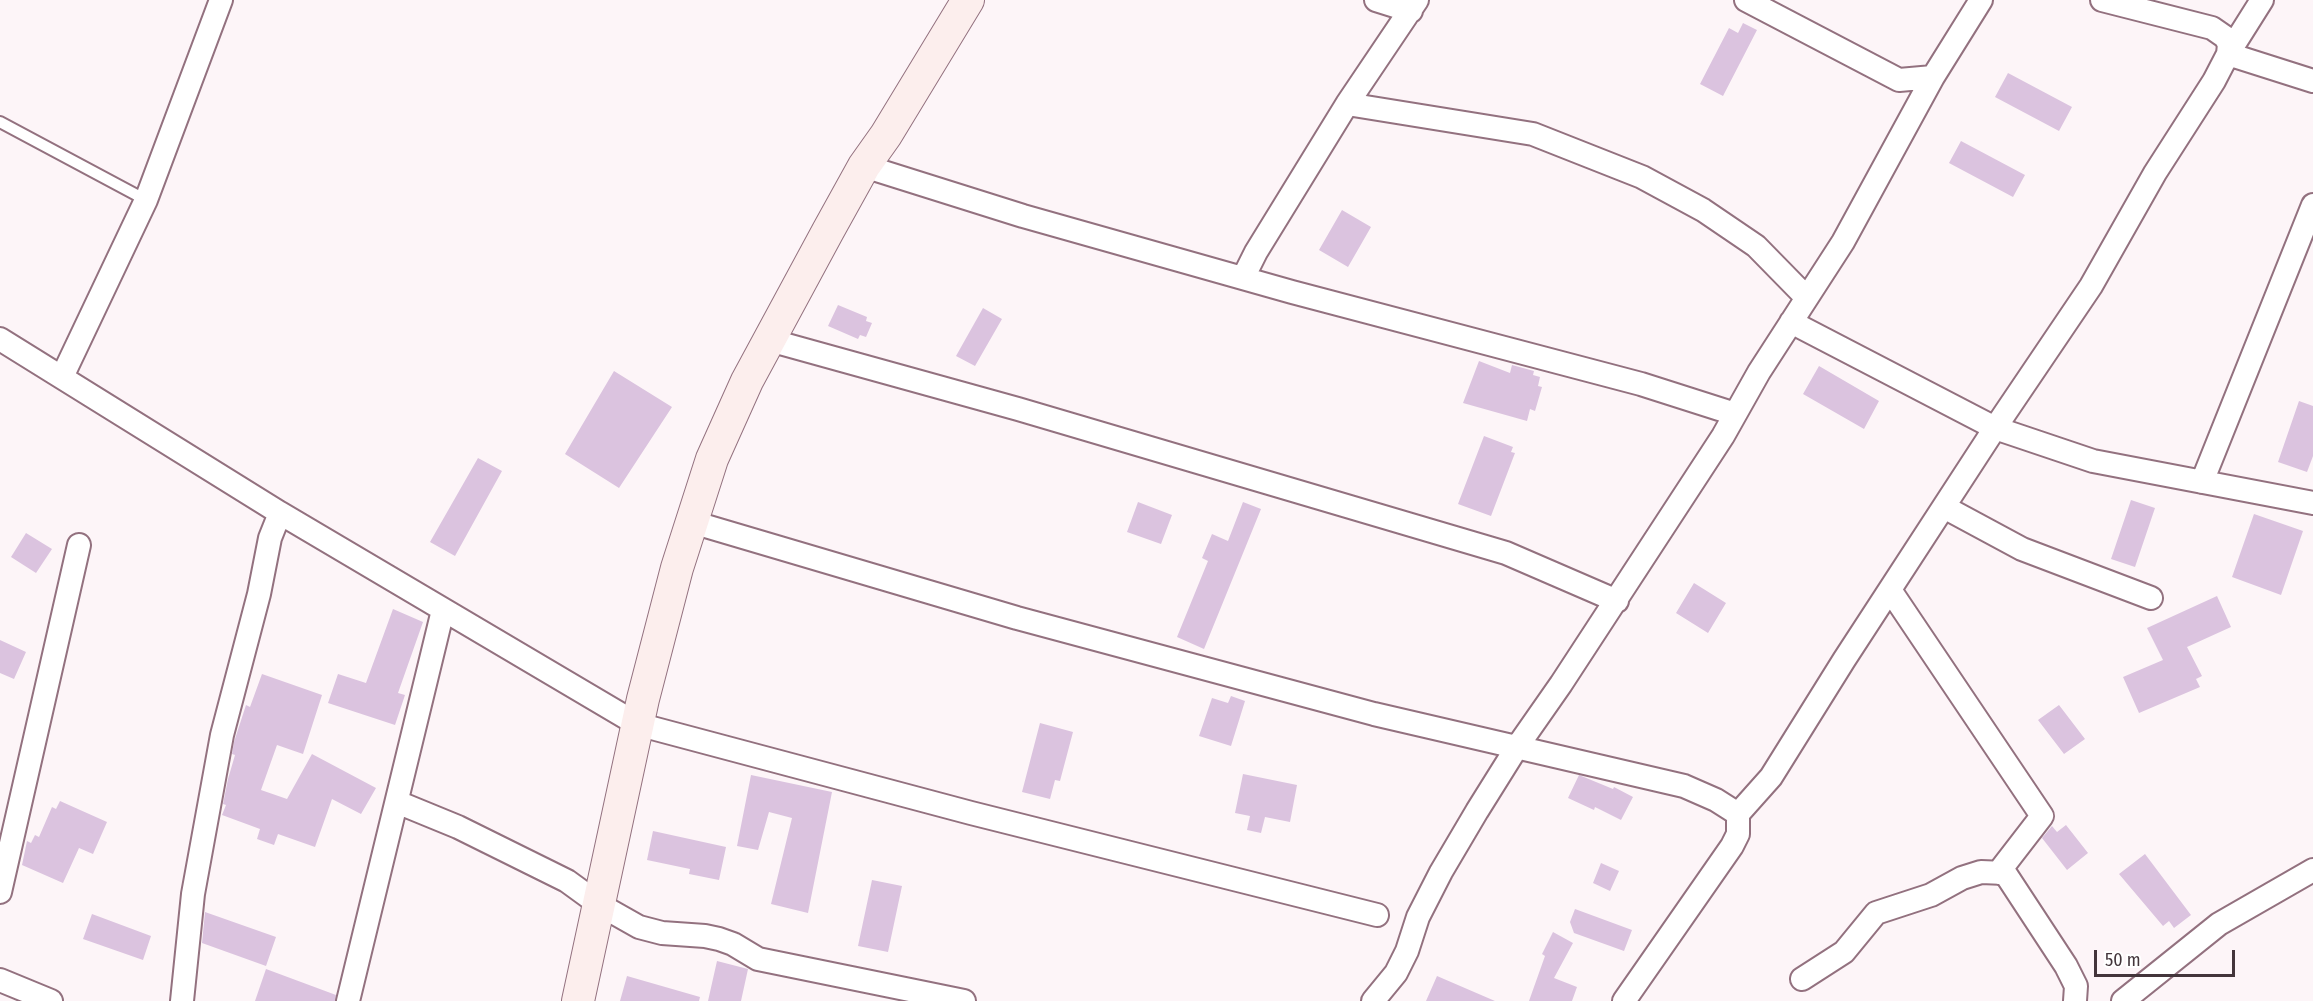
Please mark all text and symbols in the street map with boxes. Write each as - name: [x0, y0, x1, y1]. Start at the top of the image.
- scale bar: [2097, 938, 2238, 976]
- text: 50 m: [2105, 949, 2141, 971]

